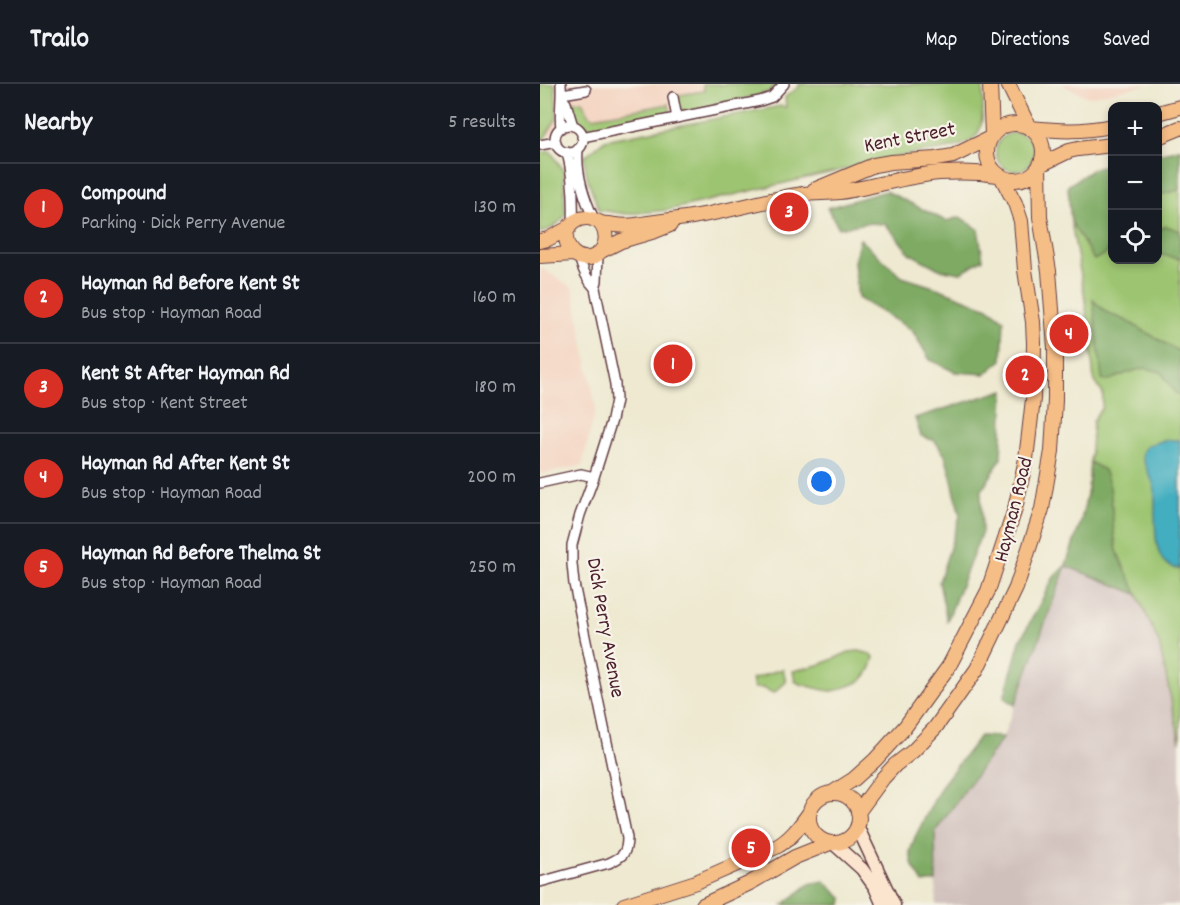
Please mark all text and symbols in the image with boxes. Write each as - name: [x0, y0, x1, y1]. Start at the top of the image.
- text: Trailo: [30, 21, 89, 61]
- text: Map: [926, 26, 957, 56]
- text: Directions: [990, 26, 1070, 56]
- text: Saved: [1103, 26, 1150, 56]
- map controls: [1108, 102, 1162, 264]
- button: +: [1108, 102, 1162, 156]
- text: Nearby: [24, 105, 92, 142]
- text: 5 results: [448, 109, 516, 137]
- street label: Kent Street: [862, 115, 958, 163]
- button: −: [1108, 156, 1162, 210]
- text: Compound: [81, 179, 167, 210]
- pin: 3: [770, 190, 808, 234]
- text: 1: [41, 194, 46, 222]
- text: 130 m: [474, 194, 516, 222]
- text: Parking · Dick Perry Avenue: [81, 210, 285, 238]
- button: locate: [1108, 210, 1162, 264]
- text: Hayman Rd Before Kent St: [81, 269, 300, 300]
- text: 2: [39, 284, 48, 312]
- text: 160 m: [473, 284, 516, 312]
- text: Bus stop · Hayman Road: [81, 300, 262, 328]
- pin: 4: [1050, 312, 1088, 356]
- pin: 1: [654, 342, 692, 386]
- pin: 2: [1006, 352, 1044, 398]
- text: Kent St After Hayman Rd: [81, 359, 290, 390]
- text: 3: [39, 374, 48, 402]
- text: 180 m: [474, 374, 516, 402]
- text: Bus stop · Kent Street: [81, 390, 248, 418]
- text: Hayman Rd After Kent St: [81, 449, 290, 480]
- street label: Hayman Road: [987, 454, 1043, 566]
- text: 4: [39, 464, 48, 492]
- text: 200 m: [467, 464, 516, 492]
- your location: [807, 467, 836, 496]
- text: Bus stop · Hayman Road: [81, 480, 262, 508]
- text: Hayman Rd Before Thelma St: [81, 539, 321, 570]
- text: 5: [39, 554, 48, 582]
- text: 250 m: [469, 554, 516, 582]
- street label: Dick Perry Avenue: [577, 556, 631, 700]
- text: Bus stop · Hayman Road: [81, 570, 262, 598]
- pin: 5: [732, 826, 770, 870]

